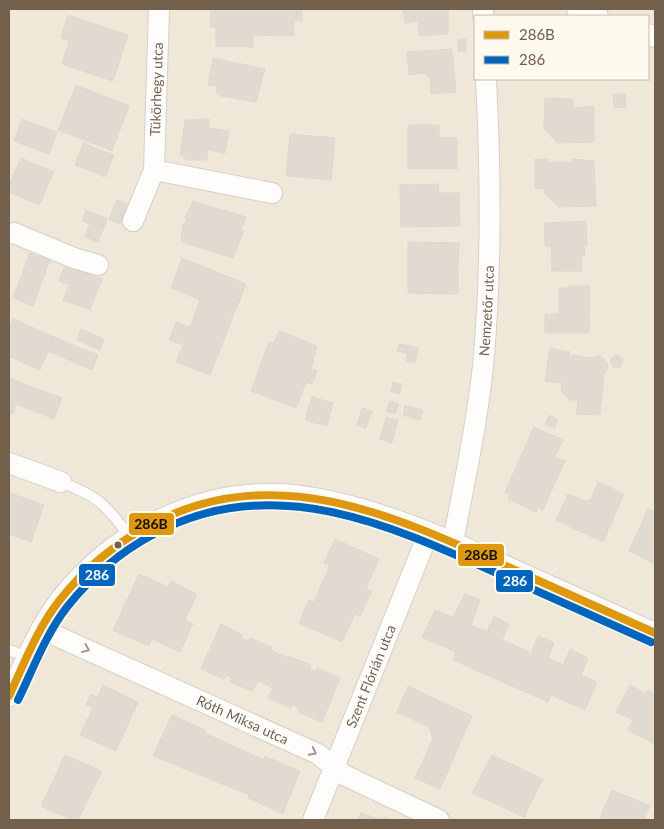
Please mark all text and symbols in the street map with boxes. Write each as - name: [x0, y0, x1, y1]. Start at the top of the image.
- legend: [474, 15, 649, 80]
- text: 286B: [519, 25, 555, 43]
- street label: Tükörhegy utca: [146, 42, 166, 136]
- text: 286: [519, 50, 545, 68]
- street label: Nemzetőr utca: [475, 265, 497, 357]
- line badge: 286B: [128, 512, 175, 536]
- text: 286B: [134, 515, 168, 532]
- unlabelled marker: [113, 540, 123, 550]
- line badge: 286B: [457, 543, 505, 567]
- text: 286B: [464, 546, 498, 563]
- line badge: 286: [78, 563, 116, 587]
- text: 286: [85, 566, 109, 583]
- line badge: 286: [495, 569, 534, 593]
- text: 286: [503, 572, 527, 589]
- street label: Szent Flórián utca: [342, 622, 399, 730]
- one-way arrow: [81, 643, 90, 654]
- street label: Róth Miksa utca: [194, 691, 291, 748]
- one-way arrow: [308, 746, 317, 756]

